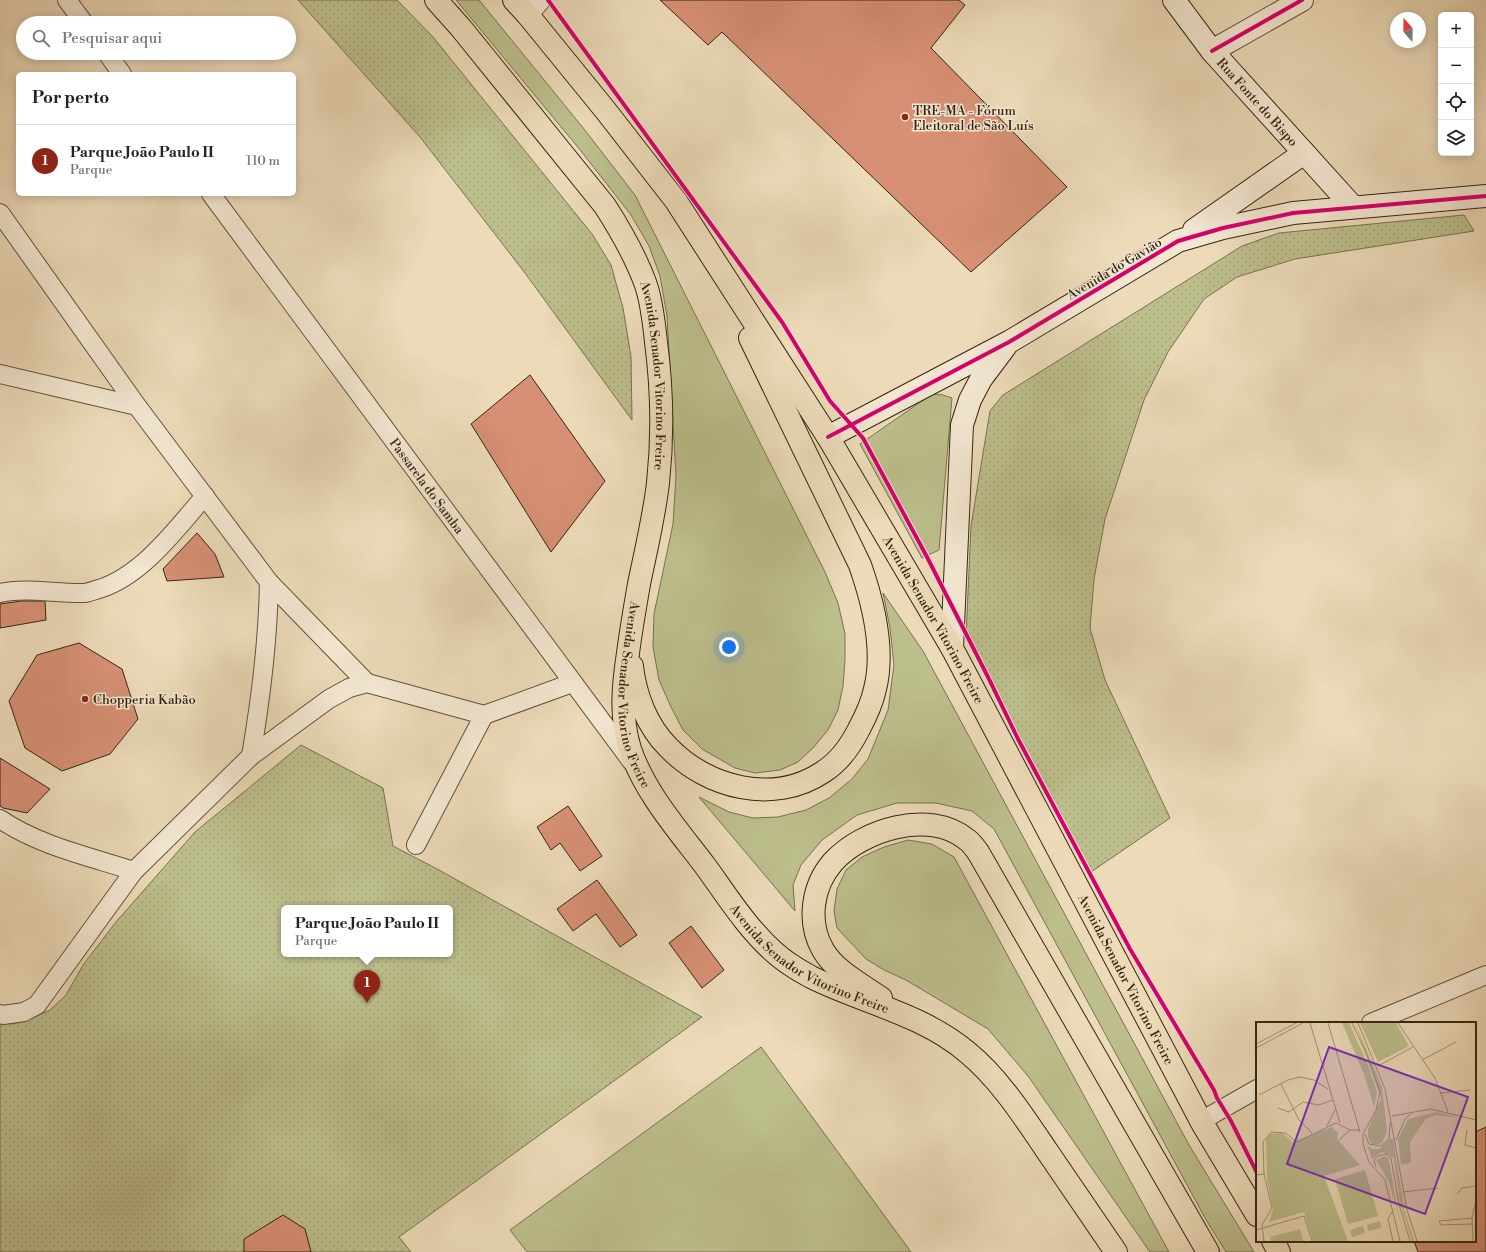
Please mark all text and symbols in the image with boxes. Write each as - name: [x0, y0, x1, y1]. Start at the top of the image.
- north arrow: [1390, 12, 1426, 48]
- map controls: [1438, 12, 1474, 156]
- button: +: [1438, 12, 1474, 48]
- search box: [16, 16, 296, 60]
- icon: search: [30, 27, 52, 49]
- text: Pesquisar aqui: [62, 29, 162, 48]
- button: −: [1438, 48, 1474, 84]
- street label: Rua Fonte do Bispo: [1213, 55, 1301, 150]
- button: locate: [1438, 84, 1474, 120]
- text: Por perto: [32, 87, 109, 109]
- place label: TRE-MA - Fórum Eleitoral de São Luís: [913, 103, 1034, 134]
- marker: TRE-MA - Fórum Eleitoral de São Luís: [900, 112, 910, 122]
- button: layers: [1438, 120, 1474, 156]
- text: Parque João Paulo II: [70, 143, 214, 162]
- text: 1: [42, 153, 48, 169]
- text: 110 m: [246, 153, 280, 169]
- text: Parque: [70, 162, 112, 178]
- street label: Avenida do Gavião: [1063, 234, 1165, 304]
- street label: Avenida Senador Vitorino Freire: [636, 278, 668, 471]
- street label: Passarela do Samba: [386, 435, 467, 537]
- street label: Avenida Senador Vitorino Freire: [878, 532, 987, 707]
- street label: Avenida Senador Vitorino Freire: [614, 599, 654, 792]
- your location: [719, 637, 739, 657]
- place label: Chopperia Kabão: [93, 692, 196, 708]
- marker: Chopperia Kabão: [80, 694, 90, 704]
- street label: Avenida Senador Vitorino Freire: [1074, 891, 1177, 1068]
- street label: Avenida Senador Vitorino Freire: [725, 900, 892, 1017]
- popup: [281, 905, 453, 957]
- text: Parque João Paulo II: [295, 914, 439, 933]
- text: Parque: [295, 933, 337, 949]
- pin: 1: [354, 970, 380, 1003]
- inset map: [1256, 1022, 1476, 1242]

